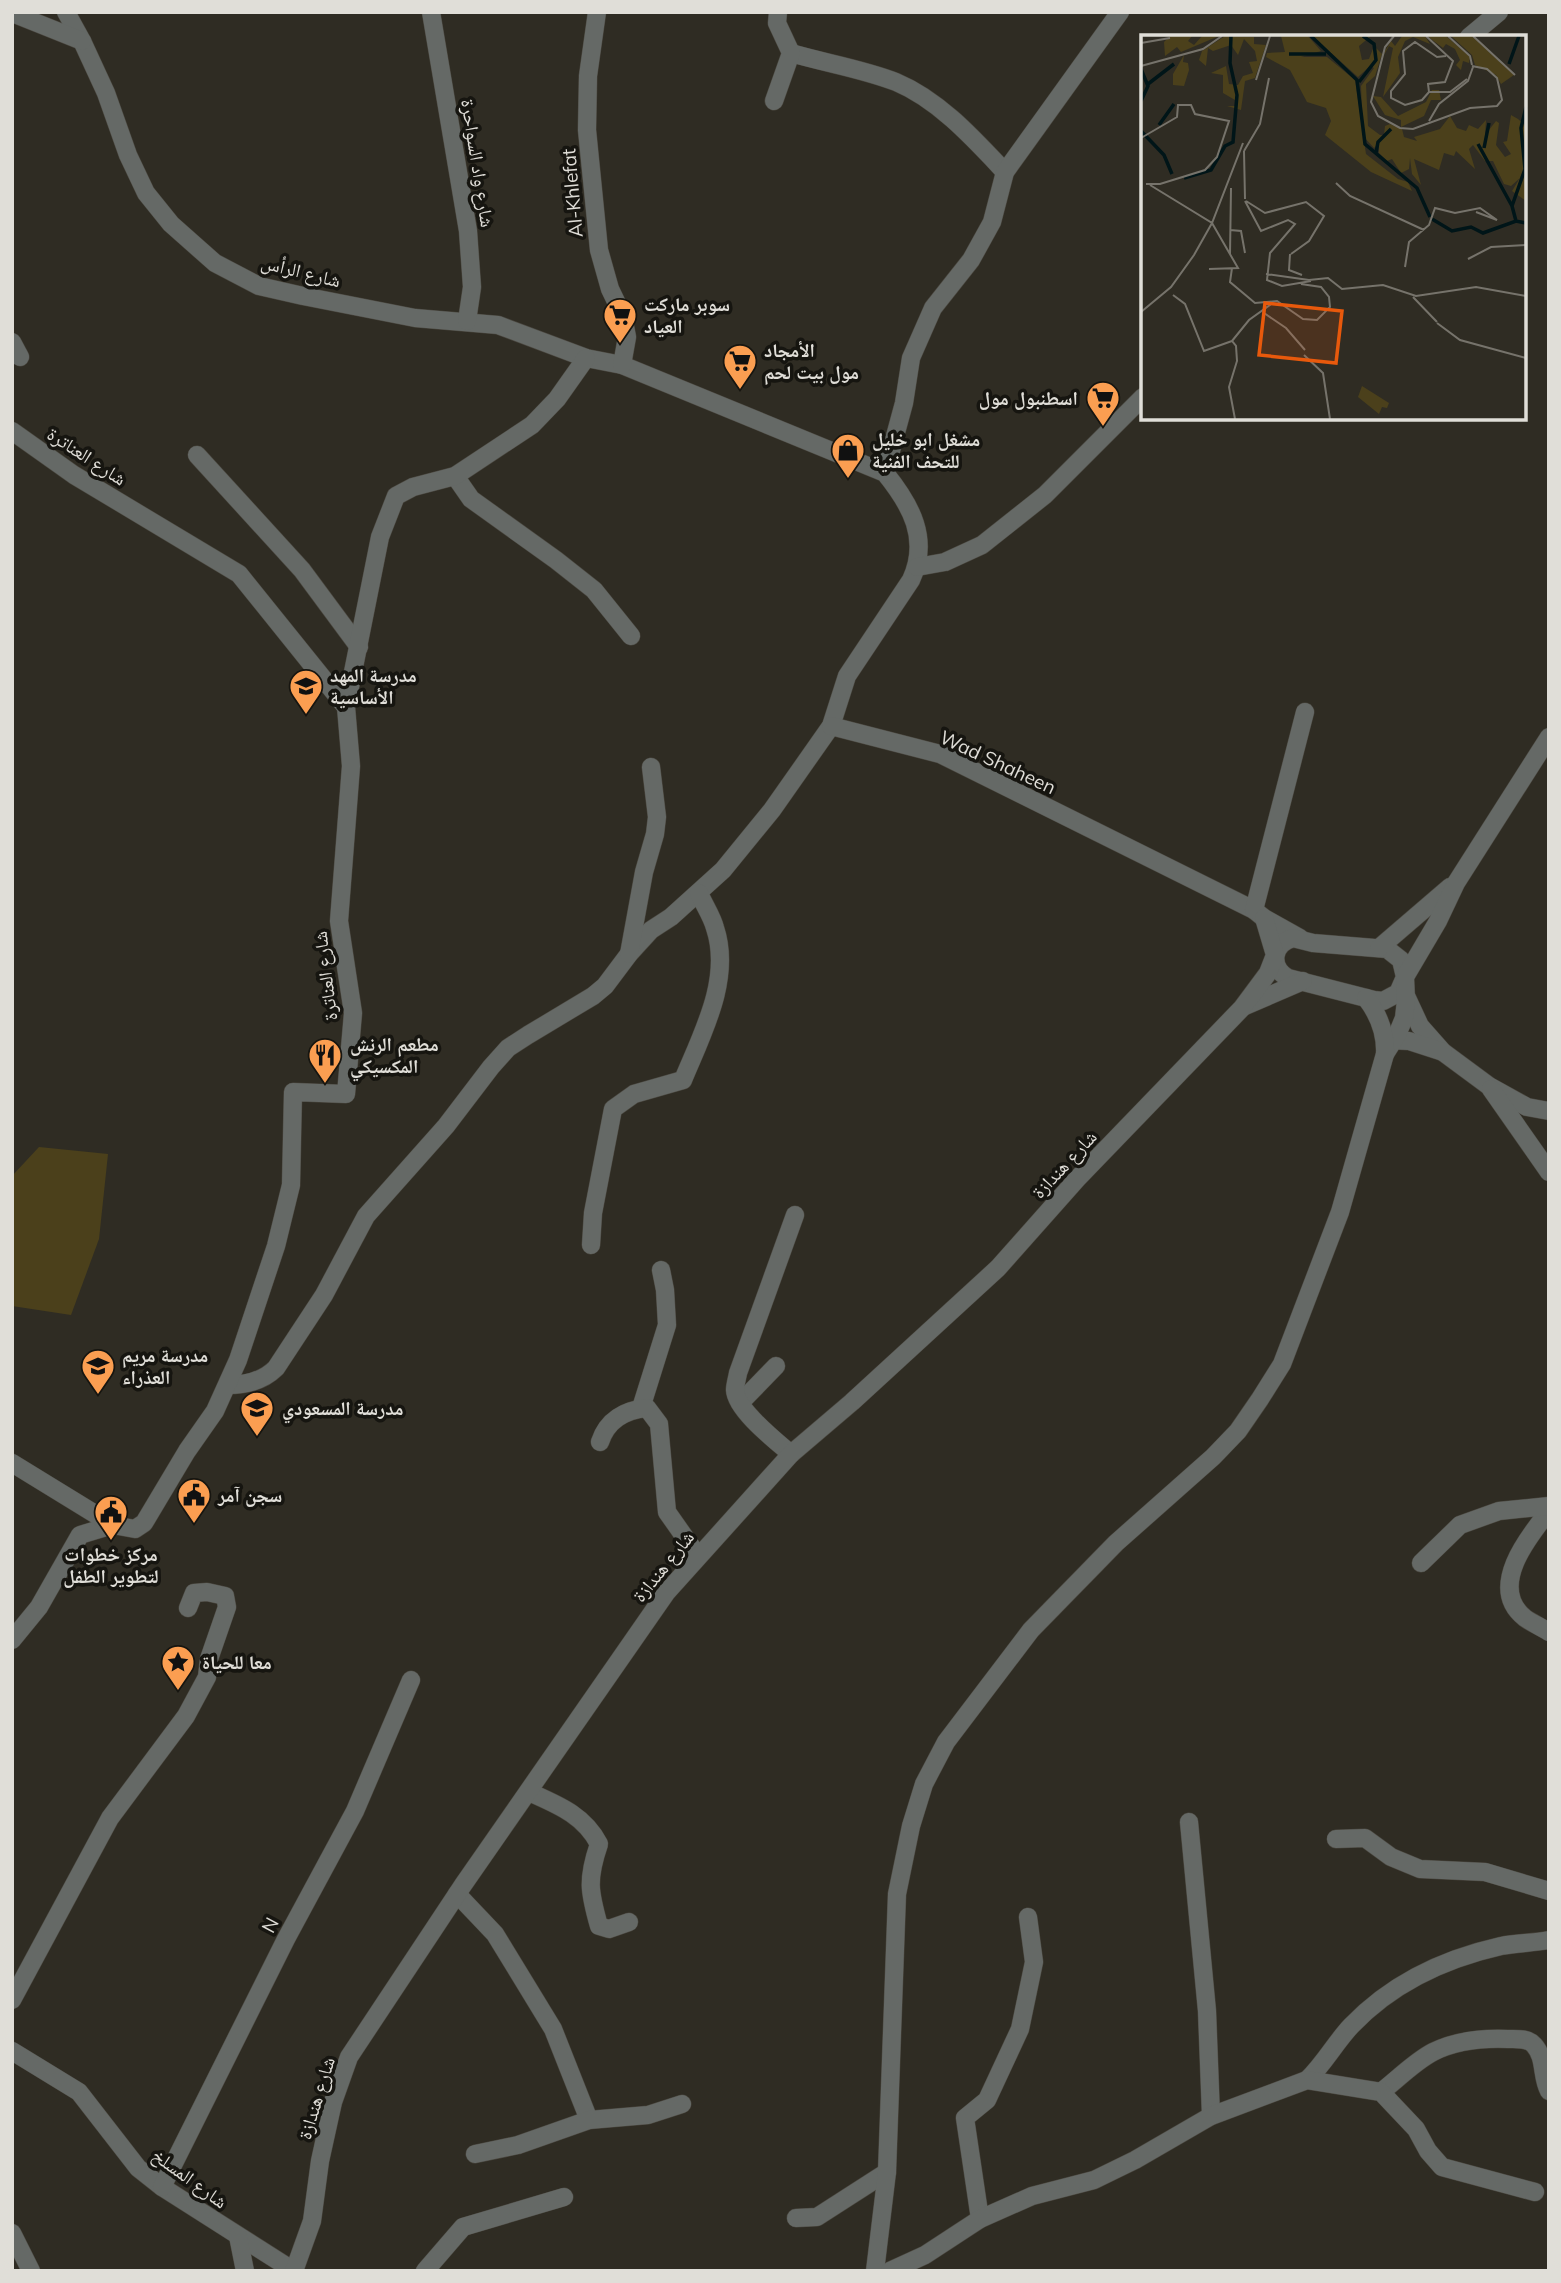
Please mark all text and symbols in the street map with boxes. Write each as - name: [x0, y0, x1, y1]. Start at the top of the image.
- inset map: [1141, 35, 1526, 420]
- street label: شارع واد السواحرة: [456, 97, 500, 229]
- street label: Al-Khlefat: [556, 147, 588, 238]
- street label: شارع الرأس: [259, 250, 343, 292]
- place label: سوبر ماركت العياد: [644, 292, 730, 338]
- supermarket icon: سوبر ماركت العياد: [601, 296, 639, 345]
- place label: الأمجاد مول بيت لحم: [764, 338, 859, 385]
- supermarket icon: الأمجاد مول بيت لحم: [721, 342, 759, 391]
- supermarket icon: اسطنبول مول: [1084, 379, 1122, 428]
- place label: اسطنبول مول: [979, 386, 1078, 410]
- street label: شارع العناترة: [43, 421, 131, 491]
- place label: مشغل ابو خليل للتحف الفنية: [872, 427, 980, 473]
- shop icon: مشغل ابو خليل للتحف الفنية: [829, 431, 867, 480]
- place label: مدرسة المهد الأساسية: [330, 663, 417, 709]
- school or university icon: مدرسة المهد الأساسية: [287, 667, 325, 716]
- street label: Wad Shaheen: [936, 725, 1060, 799]
- street label: شارع العناترة: [308, 930, 342, 1022]
- place label: مطعم الرنش المكسيكي: [350, 1032, 439, 1082]
- restaurant icon: مطعم الرنش المكسيكي: [306, 1036, 344, 1085]
- street label: شارع هندازة: [1026, 1125, 1102, 1203]
- place label: مدرسة مريم العذراء: [122, 1343, 208, 1389]
- school or university icon: مدرسة مريم العذراء: [79, 1347, 117, 1396]
- school or university icon: مدرسة المسعودي: [238, 1389, 276, 1438]
- place label: مدرسة المسعودي: [282, 1396, 403, 1424]
- public building icon: سجن آمر: [175, 1476, 213, 1525]
- place label: سجن آمر: [217, 1483, 282, 1507]
- public building icon: مركز خطوات لتطوير الطفل: [92, 1493, 130, 1542]
- street label: شارع هندازة: [627, 1525, 699, 1607]
- place label: مركز خطوات لتطوير الطفل: [63, 1542, 159, 1588]
- place icon: معا للحياة: [159, 1643, 197, 1692]
- place label: معا للحياة: [202, 1650, 272, 1674]
- street label: N: [256, 1913, 284, 1937]
- street label: شارع هندازة: [292, 2054, 340, 2142]
- street label: شارع المسلخ: [147, 2143, 232, 2214]

